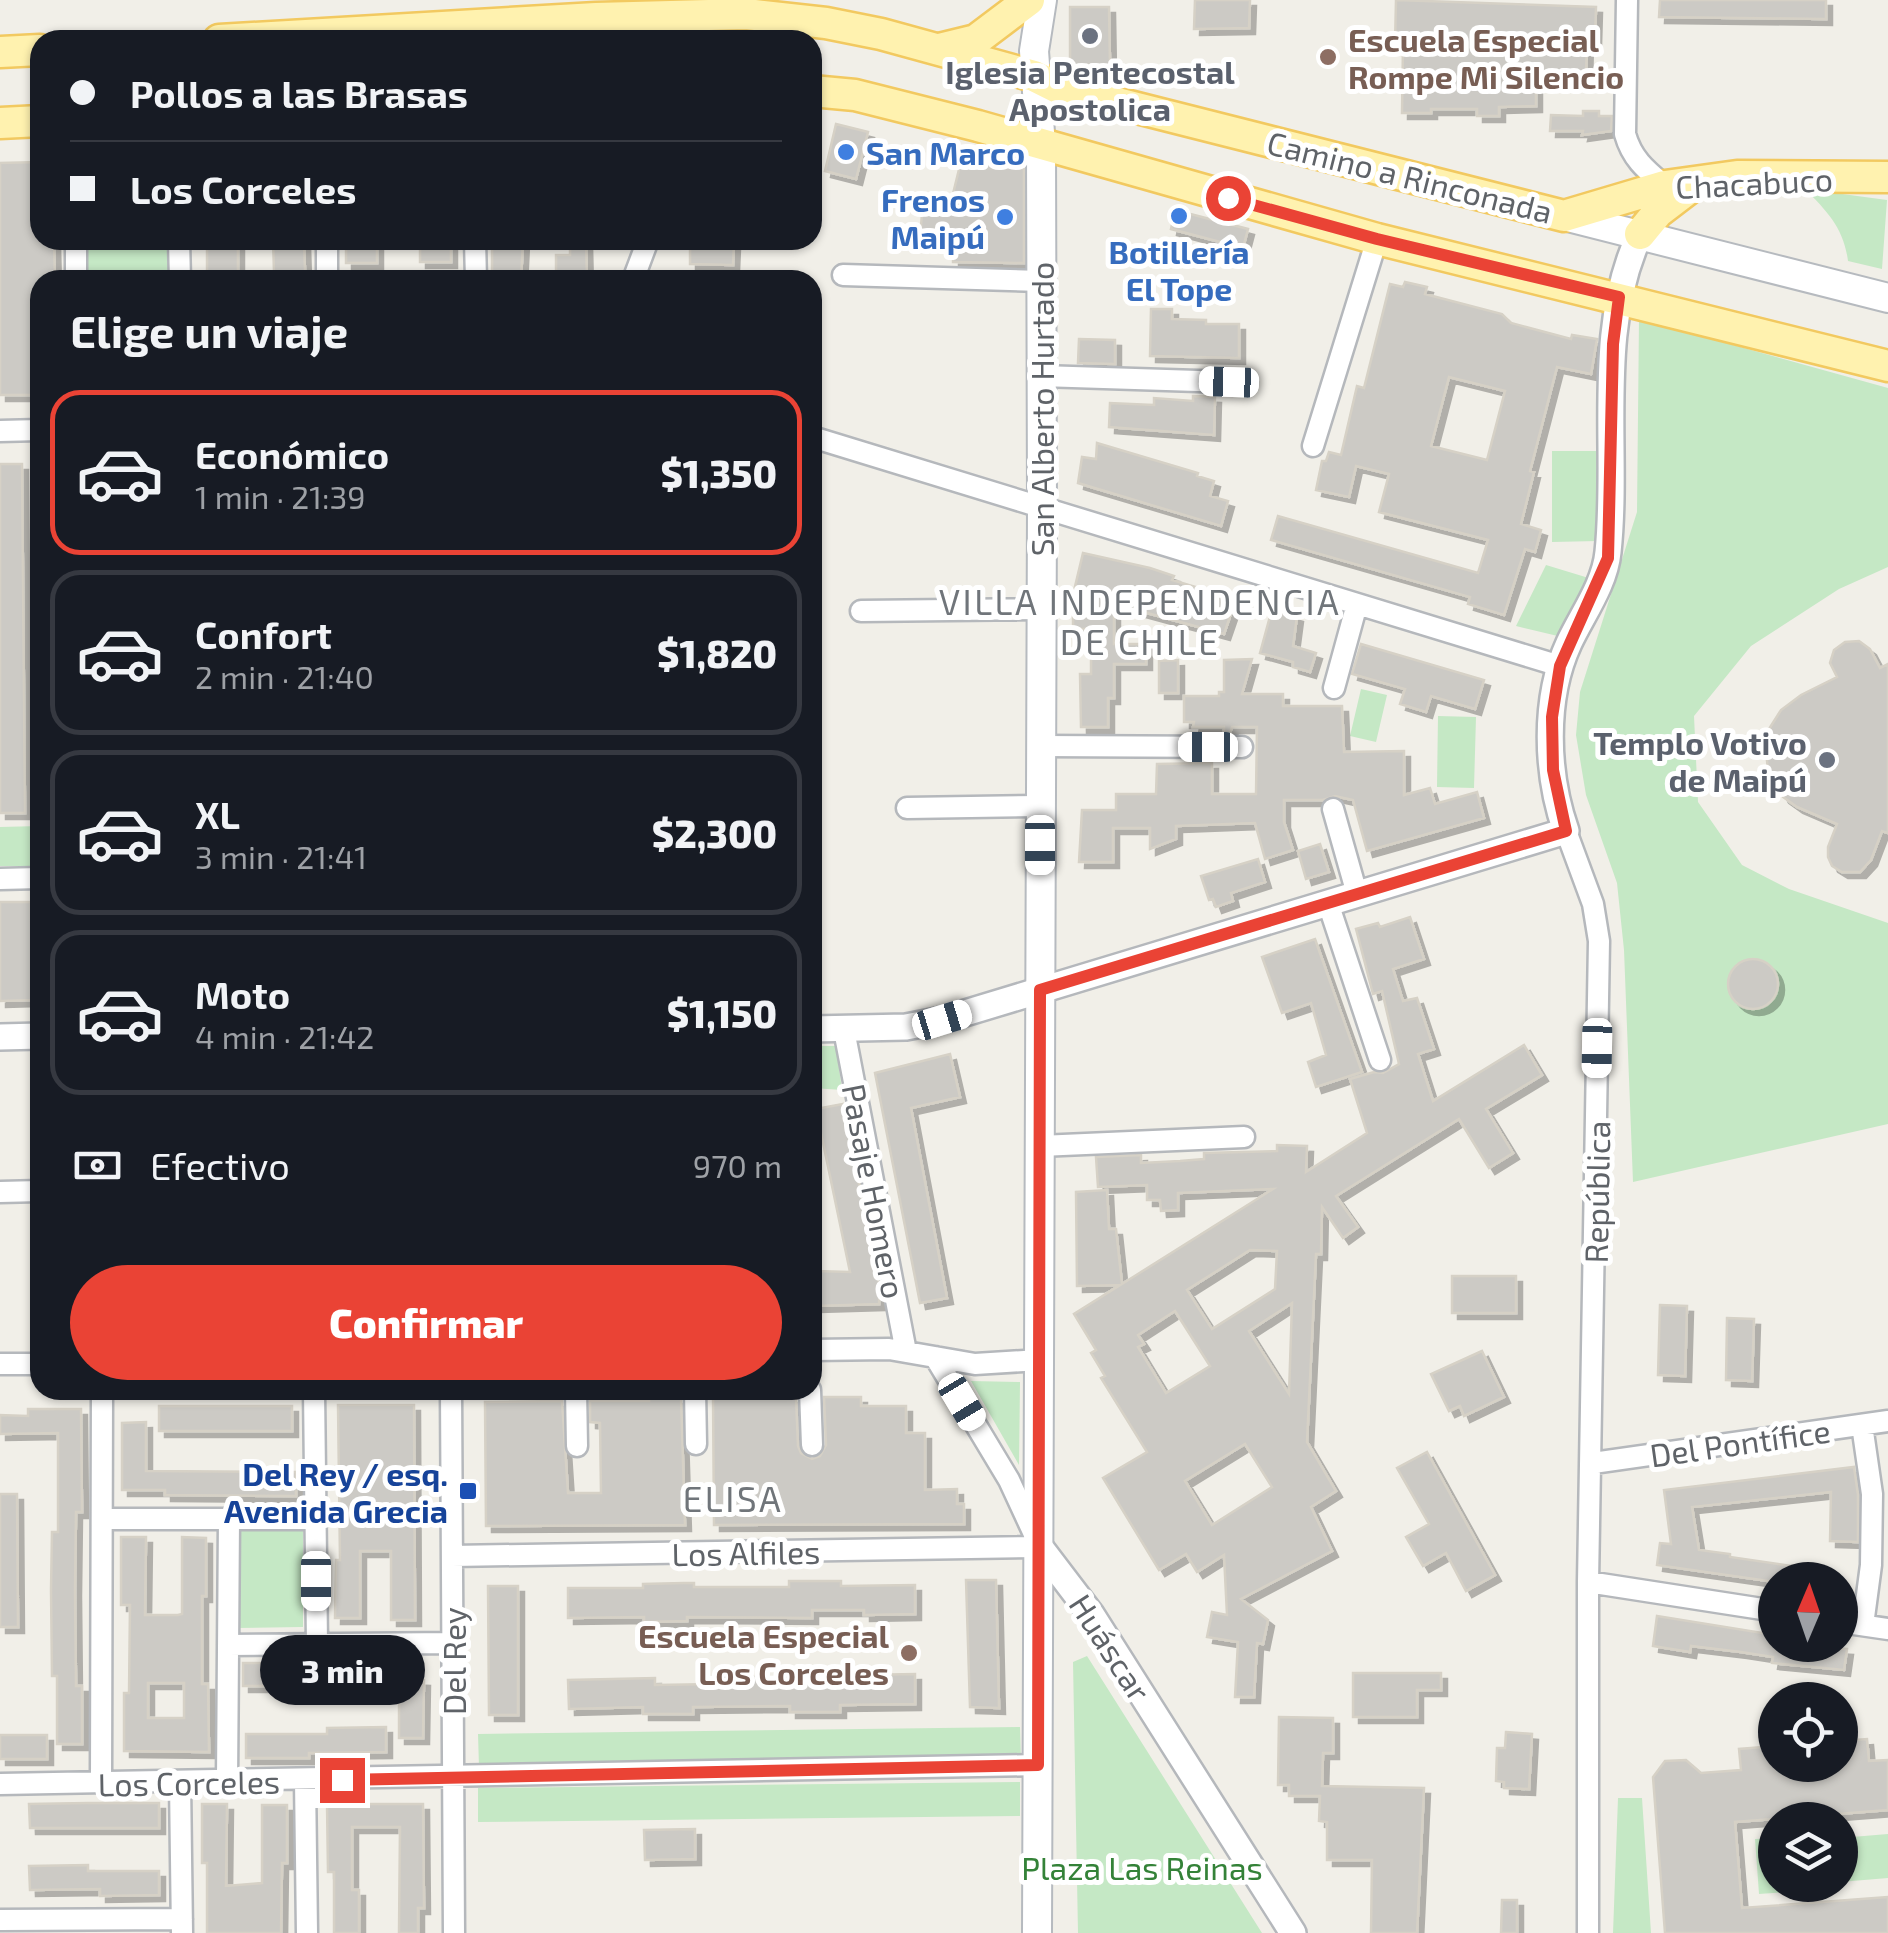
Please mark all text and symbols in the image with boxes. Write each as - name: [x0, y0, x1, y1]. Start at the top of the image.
- place label: Escuela Especial Rompe Mi Silencio: [1348, 20, 1624, 95]
- marker: Iglesia Pentecostal Apostolica: [1079, 25, 1101, 47]
- marker: Escuela Especial Rompe Mi Silencio: [1317, 46, 1339, 68]
- place label: Iglesia Pentecostal Apostolica: [945, 52, 1235, 127]
- text: Pollos a las Brasas: [130, 70, 468, 116]
- street label: Camino a Rinconada: [1264, 122, 1556, 230]
- place label: San Marco: [866, 133, 1025, 171]
- marker: San Marco: [835, 141, 857, 163]
- street label: Chacabuco: [1674, 159, 1834, 205]
- text: Los Corceles: [130, 166, 356, 212]
- route start: [1206, 176, 1251, 221]
- place label: Frenos Maipú: [881, 180, 985, 255]
- marker: Botillería El Tope: [1168, 205, 1190, 227]
- marker: Frenos Maipú: [994, 206, 1016, 228]
- place label: Botillería El Tope: [1108, 232, 1250, 307]
- street label: San Alberto Hurtado: [1022, 262, 1060, 556]
- text: Elige un viaje: [70, 303, 348, 357]
- car: [1198, 366, 1260, 398]
- icon: car: [75, 428, 165, 518]
- text: Económico: [195, 431, 389, 477]
- text: $1,350: [660, 450, 777, 496]
- text: 1 min · 21:39: [195, 477, 366, 515]
- district label: VILLA INDEPENDENCIA DE CHILE: [939, 580, 1341, 662]
- icon: car: [75, 608, 165, 698]
- text: Confort: [195, 611, 332, 657]
- text: $1,820: [657, 630, 777, 676]
- text: 2 min · 21:40: [195, 657, 374, 695]
- place label: Templo Votivo de Maipú: [1593, 723, 1807, 798]
- car: [1178, 732, 1238, 762]
- marker: Templo Votivo de Maipú: [1816, 749, 1838, 771]
- icon: car: [75, 788, 165, 878]
- text: XL: [195, 791, 240, 837]
- text: $2,300: [652, 810, 777, 856]
- car: [1025, 815, 1055, 875]
- text: 3 min · 21:41: [195, 837, 367, 875]
- icon: car: [75, 968, 165, 1058]
- text: Moto: [195, 971, 290, 1017]
- text: $1,150: [667, 990, 777, 1036]
- car: [909, 997, 975, 1043]
- text: 4 min · 21:42: [195, 1017, 374, 1055]
- car: [1581, 1018, 1613, 1078]
- street label: Pasaje Homero: [835, 1080, 914, 1302]
- street label: República: [1576, 1120, 1616, 1264]
- icon: cash: [70, 1138, 125, 1193]
- text: Efectivo: [150, 1142, 290, 1188]
- text: 970 m: [693, 1146, 782, 1184]
- button: Confirmar: [70, 1265, 782, 1380]
- car: [934, 1369, 990, 1435]
- street label: Del Pontífice: [1647, 1411, 1833, 1473]
- place label: Del Rey / esq. Avenida Grecia: [224, 1454, 448, 1529]
- district label: ELISA: [683, 1477, 783, 1519]
- marker: Del Rey / esq. Avenida Grecia: [457, 1480, 479, 1502]
- street label: Los Alfiles: [671, 1532, 821, 1572]
- car: [301, 1551, 331, 1611]
- north arrow: [1758, 1562, 1858, 1662]
- map controls: [1758, 1562, 1858, 1902]
- street label: Huáscar: [1063, 1587, 1160, 1708]
- street label: Del Rey: [434, 1607, 472, 1715]
- place label: Escuela Especial Los Corceles: [638, 1616, 889, 1691]
- callout: 3 min: [260, 1635, 424, 1705]
- marker: Escuela Especial Los Corceles: [898, 1642, 920, 1664]
- text: 3 min: [301, 1651, 384, 1689]
- button: locate: [1758, 1682, 1858, 1782]
- route end: [320, 1758, 365, 1803]
- street label: Los Corceles: [98, 1761, 280, 1803]
- button: layers: [1758, 1802, 1858, 1902]
- park label: Plaza Las Reinas: [1021, 1848, 1263, 1886]

